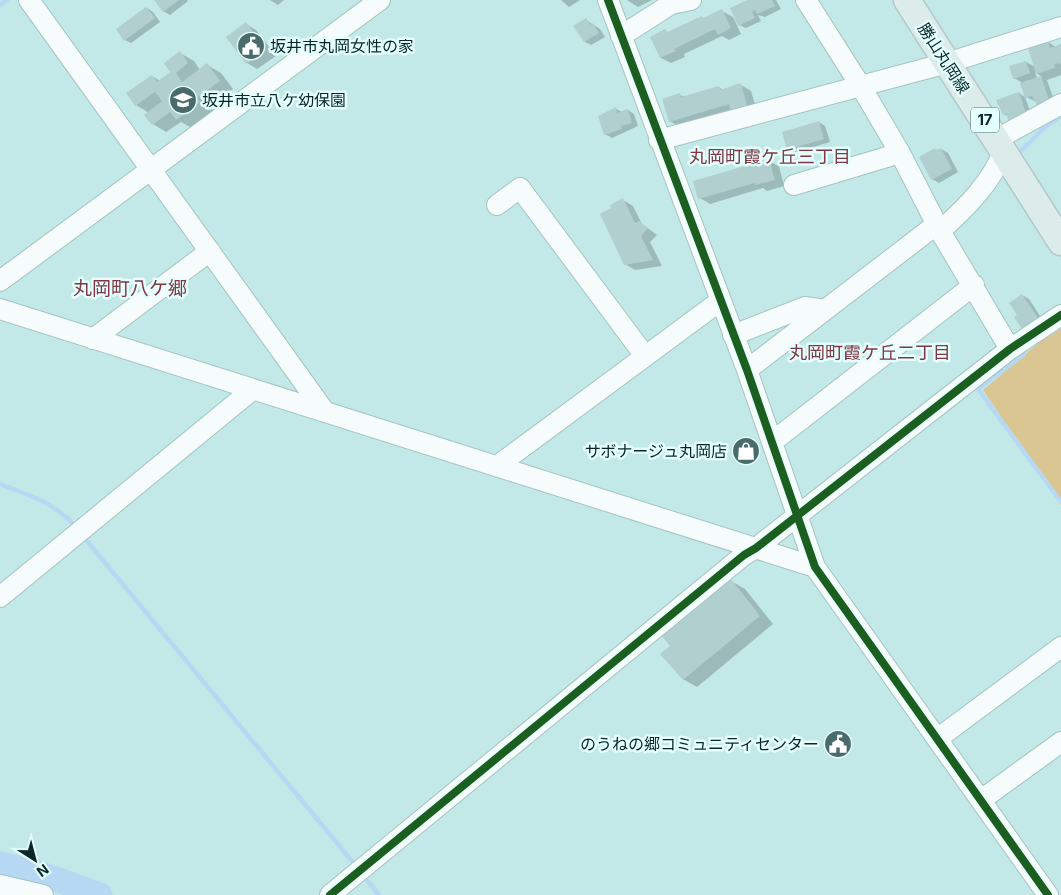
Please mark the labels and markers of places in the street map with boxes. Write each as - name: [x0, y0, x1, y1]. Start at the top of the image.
- public building icon: 坂井市丸岡女性の家: [236, 31, 266, 61]
- place label: 坂井市丸岡女性の家: [270, 36, 414, 56]
- school or university icon: 坂井市立八ケ幼保園: [168, 85, 198, 115]
- place label: 坂井市立八ケ幼保園: [202, 90, 346, 110]
- shop icon: サボナージュ丸岡店: [731, 436, 761, 466]
- place label: サボナージュ丸岡店: [584, 441, 727, 461]
- public building icon: のうねの郷コミュニティセンター: [823, 729, 853, 759]
- place label: のうねの郷コミュニティセンター: [580, 734, 819, 754]

